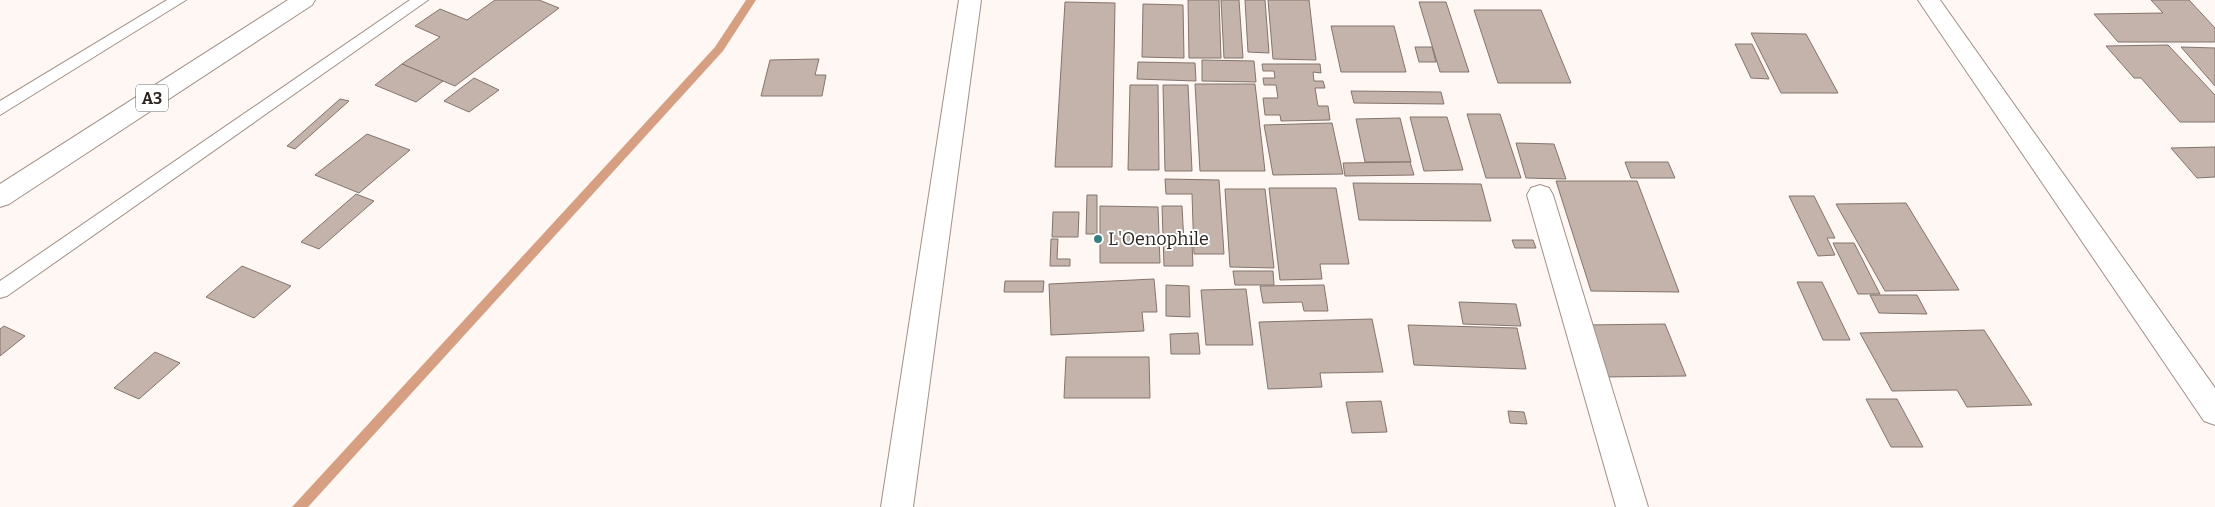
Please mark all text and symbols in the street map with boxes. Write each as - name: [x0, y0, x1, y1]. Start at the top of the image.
- road number: A3: [136, 85, 168, 112]
- place label: L'Oenophile: [1108, 228, 1209, 250]
- marker: L'Oenophile: [1092, 233, 1104, 245]

